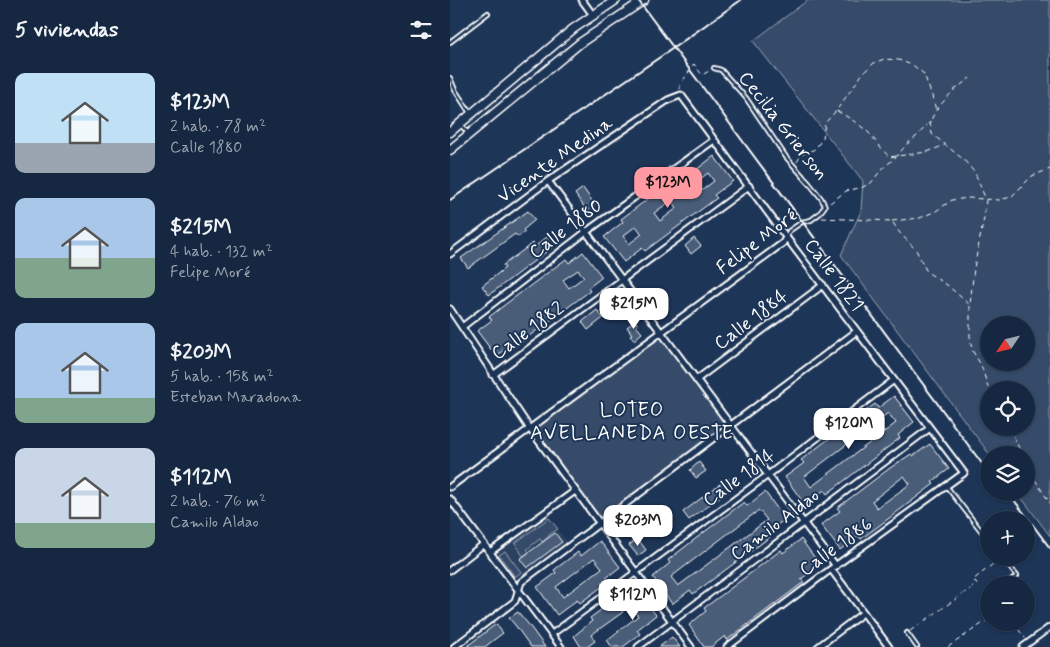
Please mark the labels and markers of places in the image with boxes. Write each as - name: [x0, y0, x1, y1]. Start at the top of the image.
- pin: $123M: [633, 166, 703, 209]
- pin: $215M: [599, 288, 669, 330]
- pin: $120M: [814, 408, 884, 450]
- pin: $203M: [603, 504, 673, 547]
- pin: $112M: [598, 578, 668, 621]

